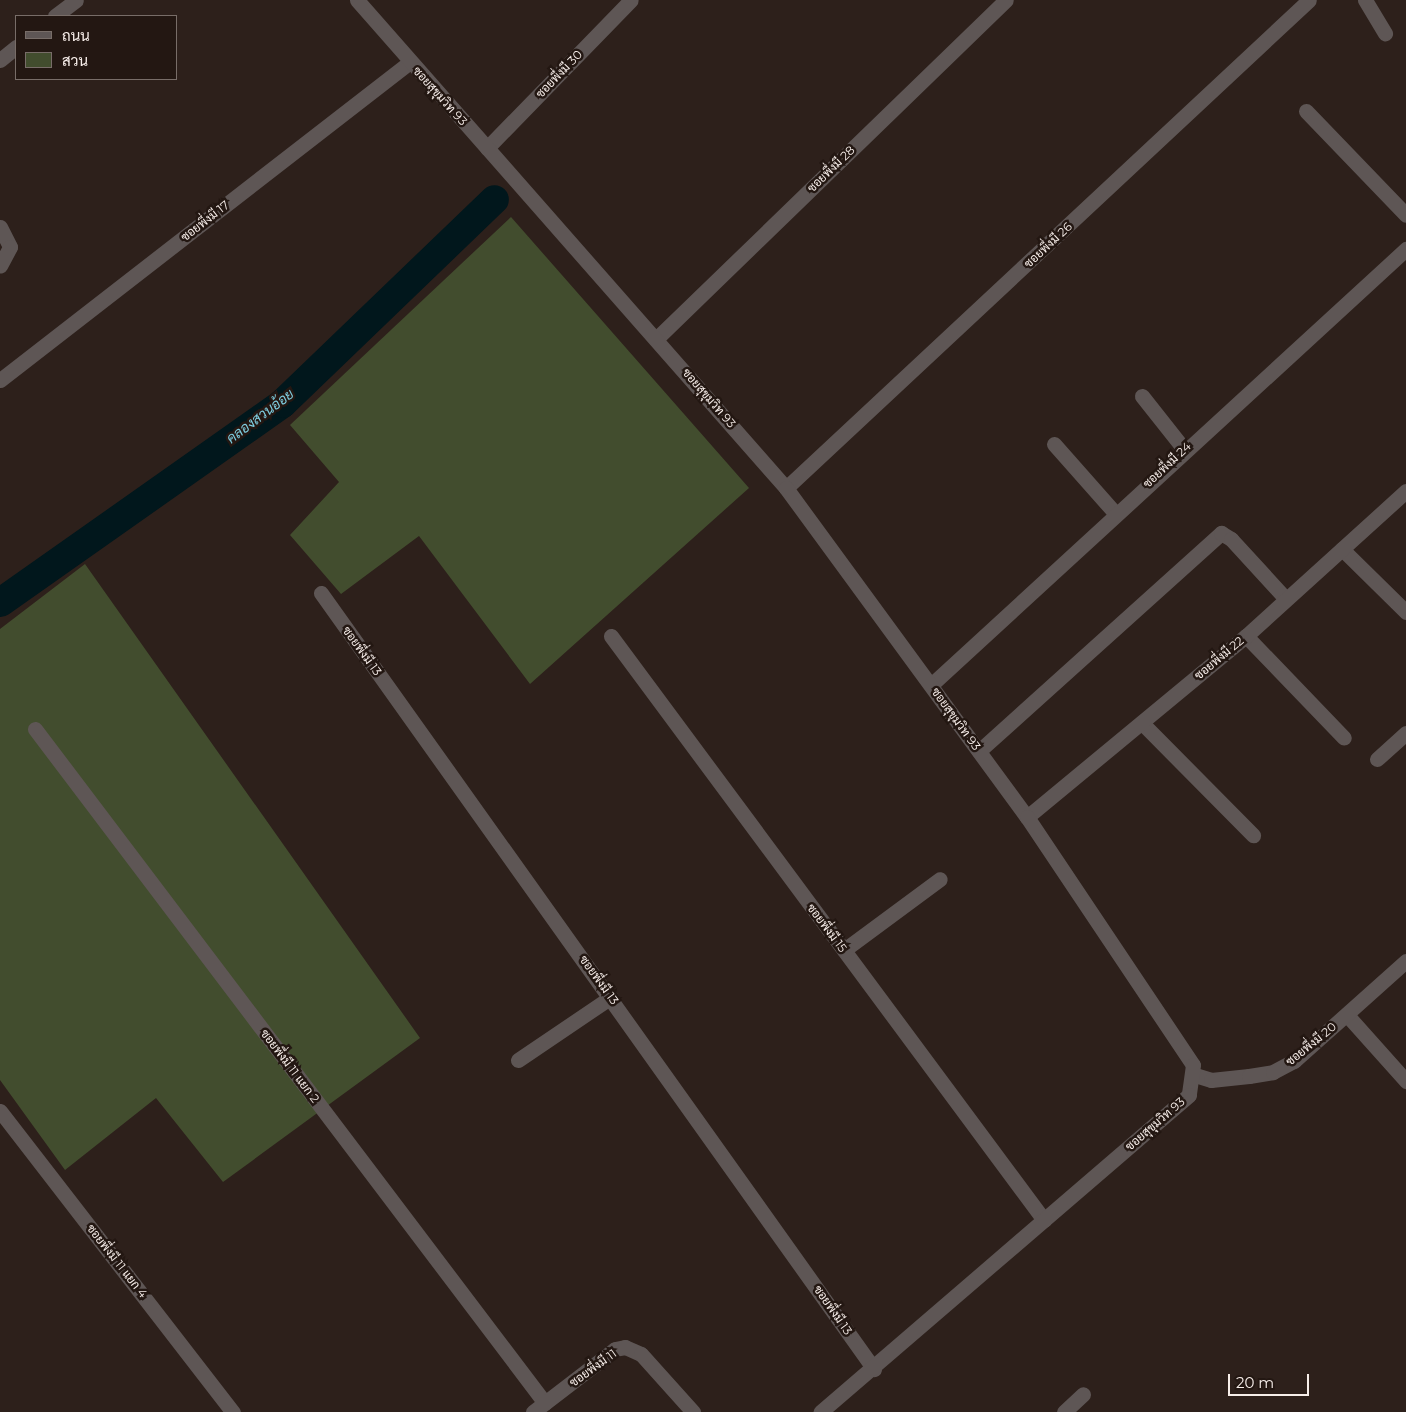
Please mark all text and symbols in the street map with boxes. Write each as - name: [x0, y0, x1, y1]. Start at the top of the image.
- legend: [15, 15, 178, 80]
- text: ถนน: [62, 26, 90, 45]
- street label: ซอยพึ่งมี 30: [533, 47, 585, 101]
- text: สวน: [62, 51, 88, 70]
- street label: ซอยสุขุมวิท 93: [410, 64, 470, 128]
- street label: ซอยพึ่งมี 28: [804, 143, 858, 195]
- street label: ซอยพึ่งมี 17: [178, 198, 232, 244]
- street label: ซอยพึ่งมี 26: [1021, 219, 1075, 271]
- street label: ซอยสุขุมวิท 93: [679, 365, 739, 431]
- water label: คลองสวนอ้อย: [223, 385, 297, 447]
- street label: ซอยพึ่งมี 24: [1140, 439, 1194, 491]
- street label: ซอยพึ่งมี 13: [339, 624, 385, 678]
- street label: ซอยพึ่งมี 22: [1192, 633, 1246, 683]
- street label: ซอยสุขุมวิท 93: [928, 685, 984, 753]
- street label: ซอยพึ่งมี 15: [804, 901, 850, 955]
- street label: ซอยพึ่งมี 13: [576, 953, 622, 1007]
- street label: ซอยพึ่งมี 20: [1283, 1019, 1339, 1069]
- street label: ซอยพึ่งมี 11 แยก 2: [258, 1026, 322, 1106]
- street label: ซอยสุขุมวิท 93: [1122, 1094, 1188, 1154]
- street label: ซอยพึ่งมี 11 แยก 4: [84, 1221, 150, 1301]
- street label: ซอยพึ่งมี 13: [811, 1283, 855, 1337]
- street label: ซอยพึ่งมี 11: [567, 1346, 619, 1390]
- scale bar: [1231, 1364, 1312, 1396]
- text: 20 m: [1236, 1373, 1274, 1392]

